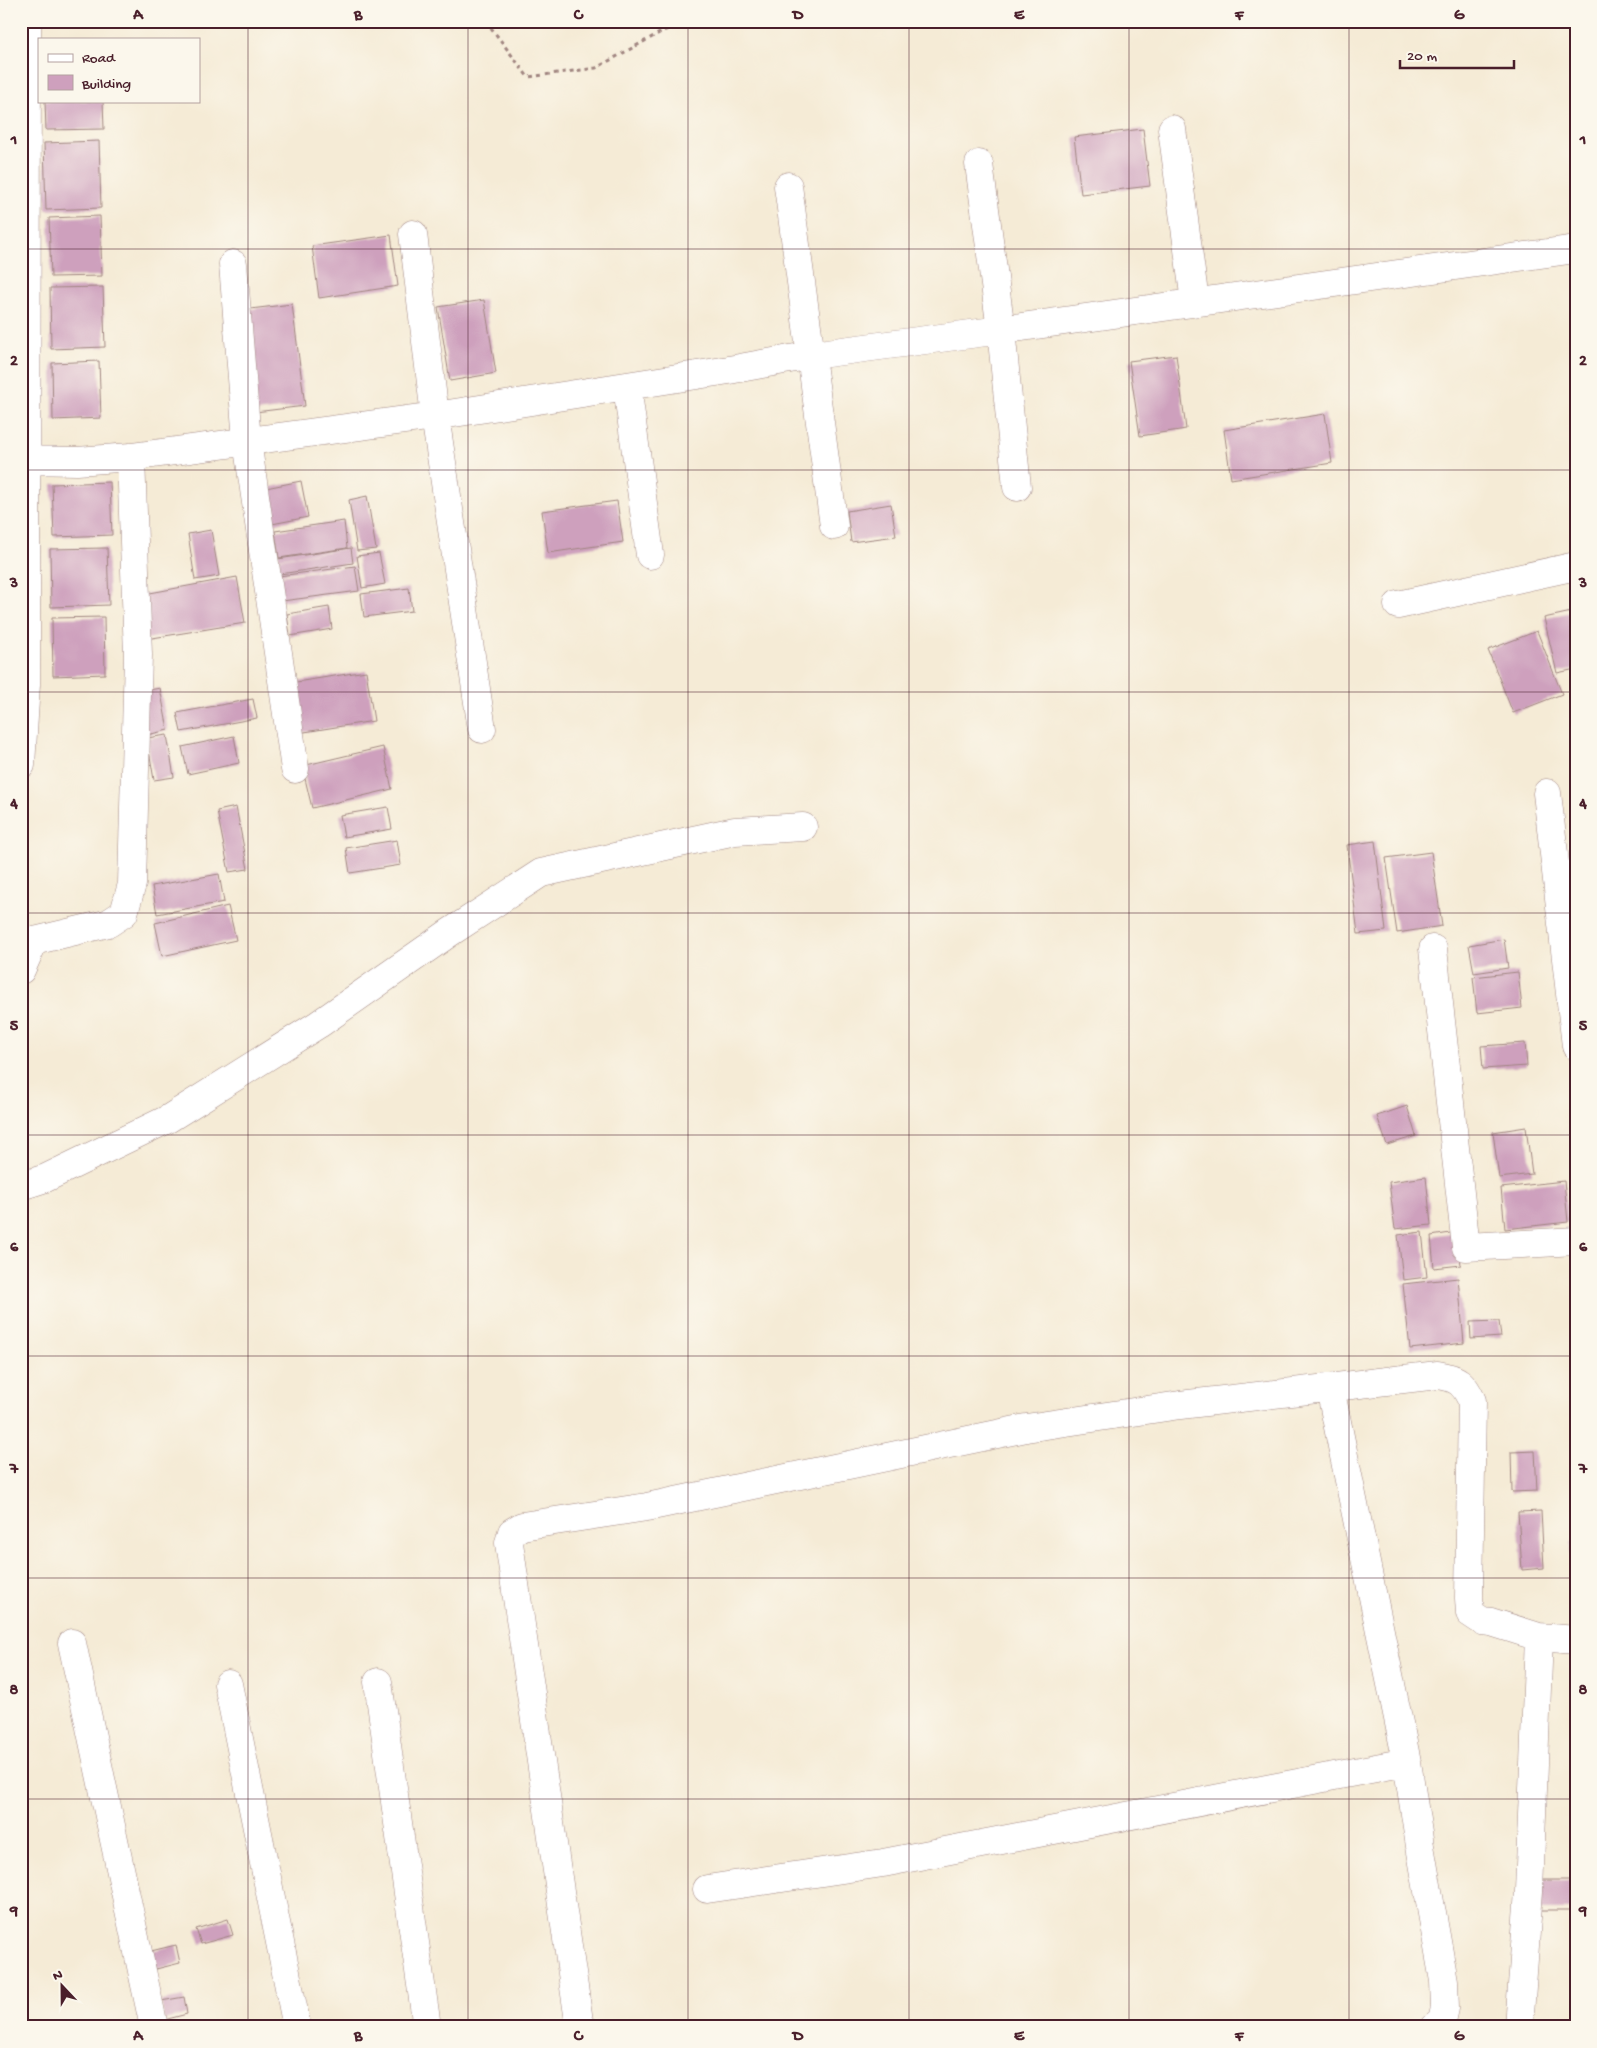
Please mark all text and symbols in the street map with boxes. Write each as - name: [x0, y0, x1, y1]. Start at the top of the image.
- text: A: [132, 7, 144, 26]
- text: B: [353, 7, 363, 26]
- text: C: [573, 7, 584, 26]
- text: D: [791, 7, 804, 26]
- text: E: [1014, 7, 1025, 26]
- text: F: [1234, 7, 1245, 26]
- text: G: [1454, 7, 1465, 26]
- legend: [38, 38, 200, 102]
- scale bar: [1400, 38, 1513, 70]
- text: 20 m: [1407, 48, 1437, 66]
- text: Road: [82, 50, 116, 68]
- text: Building: [81, 76, 131, 94]
- text: 1: [10, 132, 17, 151]
- text: 1: [1579, 132, 1586, 151]
- text: 2: [10, 353, 18, 372]
- text: 2: [1579, 353, 1587, 372]
- text: 3: [9, 575, 18, 594]
- text: 3: [1578, 575, 1587, 594]
- text: 4: [9, 796, 18, 815]
- text: 4: [1578, 796, 1587, 815]
- text: 5: [10, 1018, 19, 1037]
- text: 5: [1579, 1018, 1588, 1037]
- text: 6: [10, 1239, 19, 1258]
- text: 6: [1579, 1239, 1588, 1258]
- text: 7: [9, 1461, 19, 1480]
- text: 7: [1578, 1461, 1588, 1480]
- text: 8: [10, 1682, 19, 1701]
- text: 8: [1579, 1682, 1588, 1701]
- text: 9: [9, 1903, 18, 1922]
- text: 9: [1578, 1903, 1587, 1922]
- north arrow: [38, 1960, 88, 2010]
- text: N: [51, 1967, 65, 1986]
- text: A: [132, 2028, 144, 2047]
- text: B: [353, 2028, 363, 2047]
- text: C: [573, 2028, 584, 2047]
- text: D: [791, 2028, 804, 2047]
- text: E: [1014, 2028, 1025, 2047]
- text: F: [1234, 2028, 1245, 2047]
- text: G: [1454, 2028, 1465, 2047]

